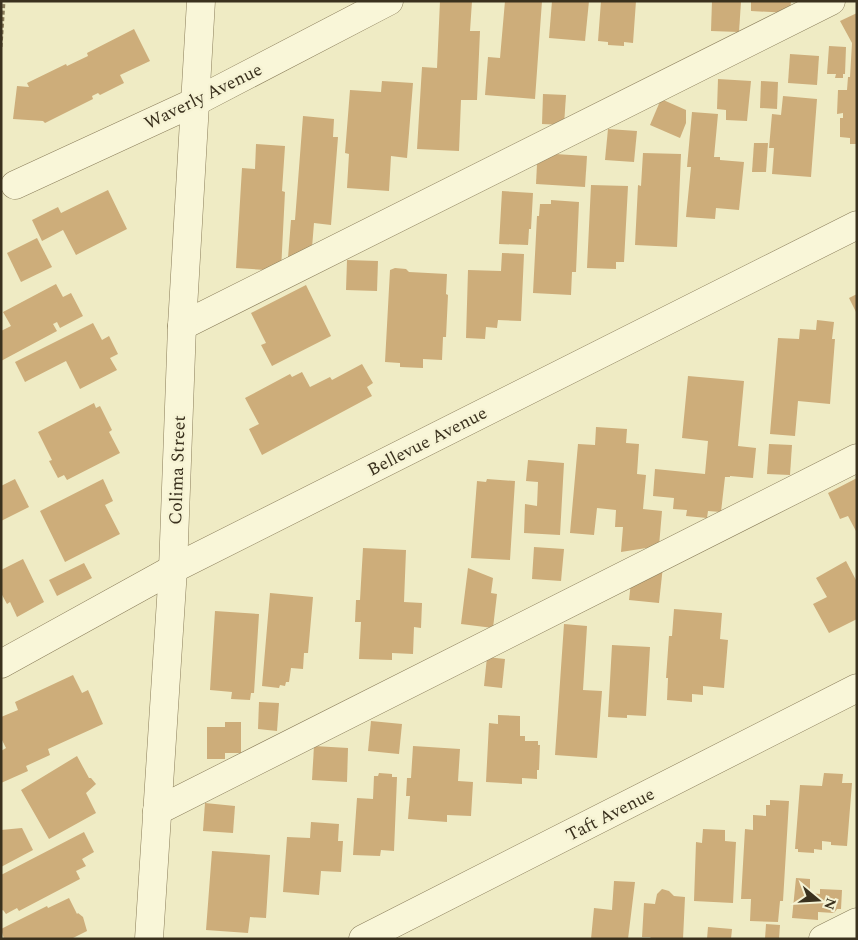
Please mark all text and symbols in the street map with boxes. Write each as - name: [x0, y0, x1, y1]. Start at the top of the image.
- street label: Waverly Avenue: [140, 56, 267, 137]
- street label: Bellevue Avenue: [363, 400, 492, 483]
- street label: Colima Street: [162, 415, 193, 525]
- street label: Taft Avenue: [561, 781, 659, 848]
- north arrow: [793, 875, 843, 925]
- text: N: [818, 895, 842, 913]

